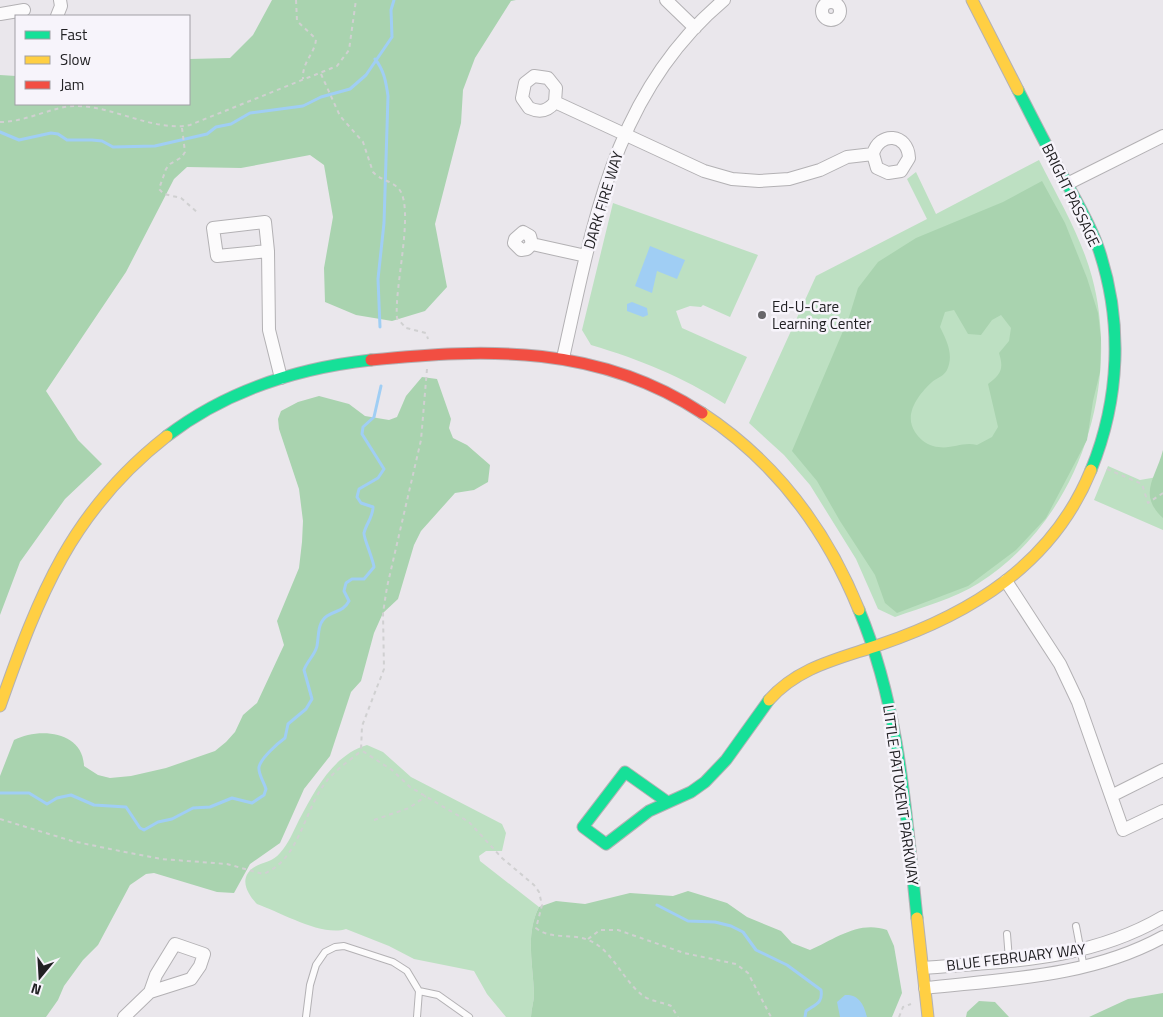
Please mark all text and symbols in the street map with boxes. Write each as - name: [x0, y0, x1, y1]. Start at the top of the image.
- legend: [15, 15, 190, 105]
- text: Fast: [60, 23, 88, 46]
- text: Slow: [60, 48, 91, 71]
- text: Jam: [60, 73, 84, 96]
- street label: BRIGHT PASSAGE: [1036, 139, 1106, 251]
- street label: DARK FIRE WAY: [577, 148, 629, 252]
- place label: Ed-U-Care Learning Center: [772, 295, 871, 335]
- marker: Ed-U-Care Learning Center: [756, 309, 768, 321]
- street label: LITTLE PATUXENT PARKWAY: [877, 703, 925, 887]
- street label: BLUE FEBRUARY WAY: [945, 937, 1087, 977]
- north arrow: [15, 952, 65, 1002]
- text: N: [28, 978, 44, 1001]

